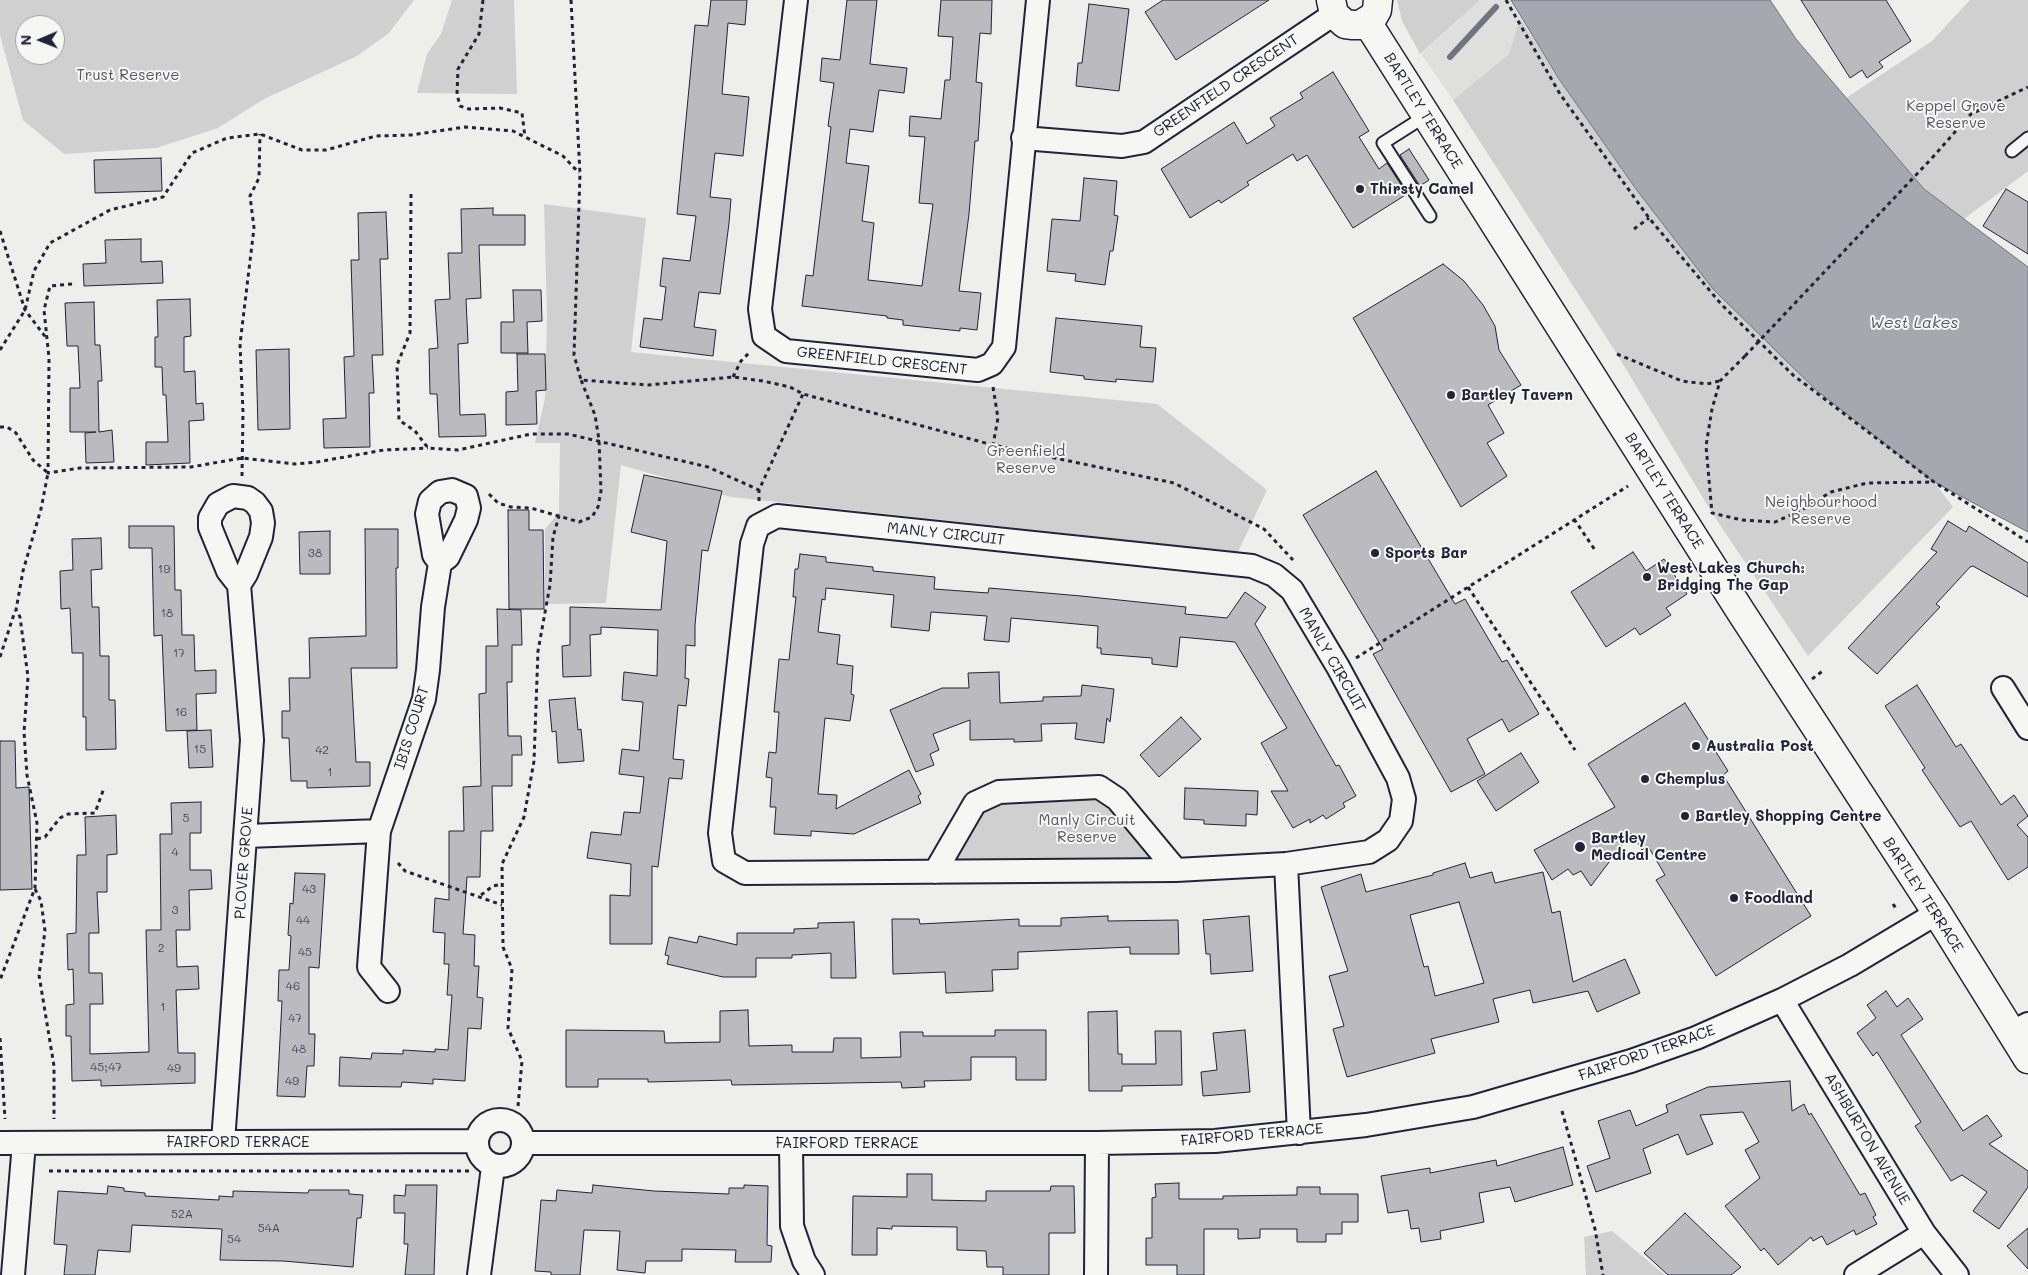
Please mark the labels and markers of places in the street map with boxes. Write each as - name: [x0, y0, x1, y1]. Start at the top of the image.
- place label: Thirsty Camel: [1370, 180, 1473, 198]
- marker: Thirsty Camel: [1354, 183, 1366, 195]
- place label: Bartley Tavern: [1461, 386, 1573, 404]
- marker: Bartley Tavern: [1445, 389, 1457, 401]
- place label: Sports Bar: [1385, 544, 1468, 562]
- marker: Sports Bar: [1369, 547, 1381, 559]
- place label: West Lakes Church: Bridging The Gap: [1657, 559, 1805, 594]
- marker: West Lakes Church: Bridging The Gap: [1641, 571, 1653, 583]
- place label: Australia Post: [1706, 737, 1814, 755]
- marker: Australia Post: [1690, 740, 1702, 752]
- place label: Chemplus: [1655, 770, 1725, 788]
- marker: Chemplus: [1639, 773, 1651, 785]
- place label: Bartley Shopping Centre: [1695, 807, 1882, 825]
- marker: Bartley Shopping Centre: [1679, 810, 1691, 822]
- place label: Bartley Medical Centre: [1591, 829, 1706, 864]
- marker: Bartley Medical Centre: [1573, 840, 1587, 854]
- place label: Foodland: [1744, 889, 1813, 907]
- marker: Foodland: [1728, 892, 1740, 904]

